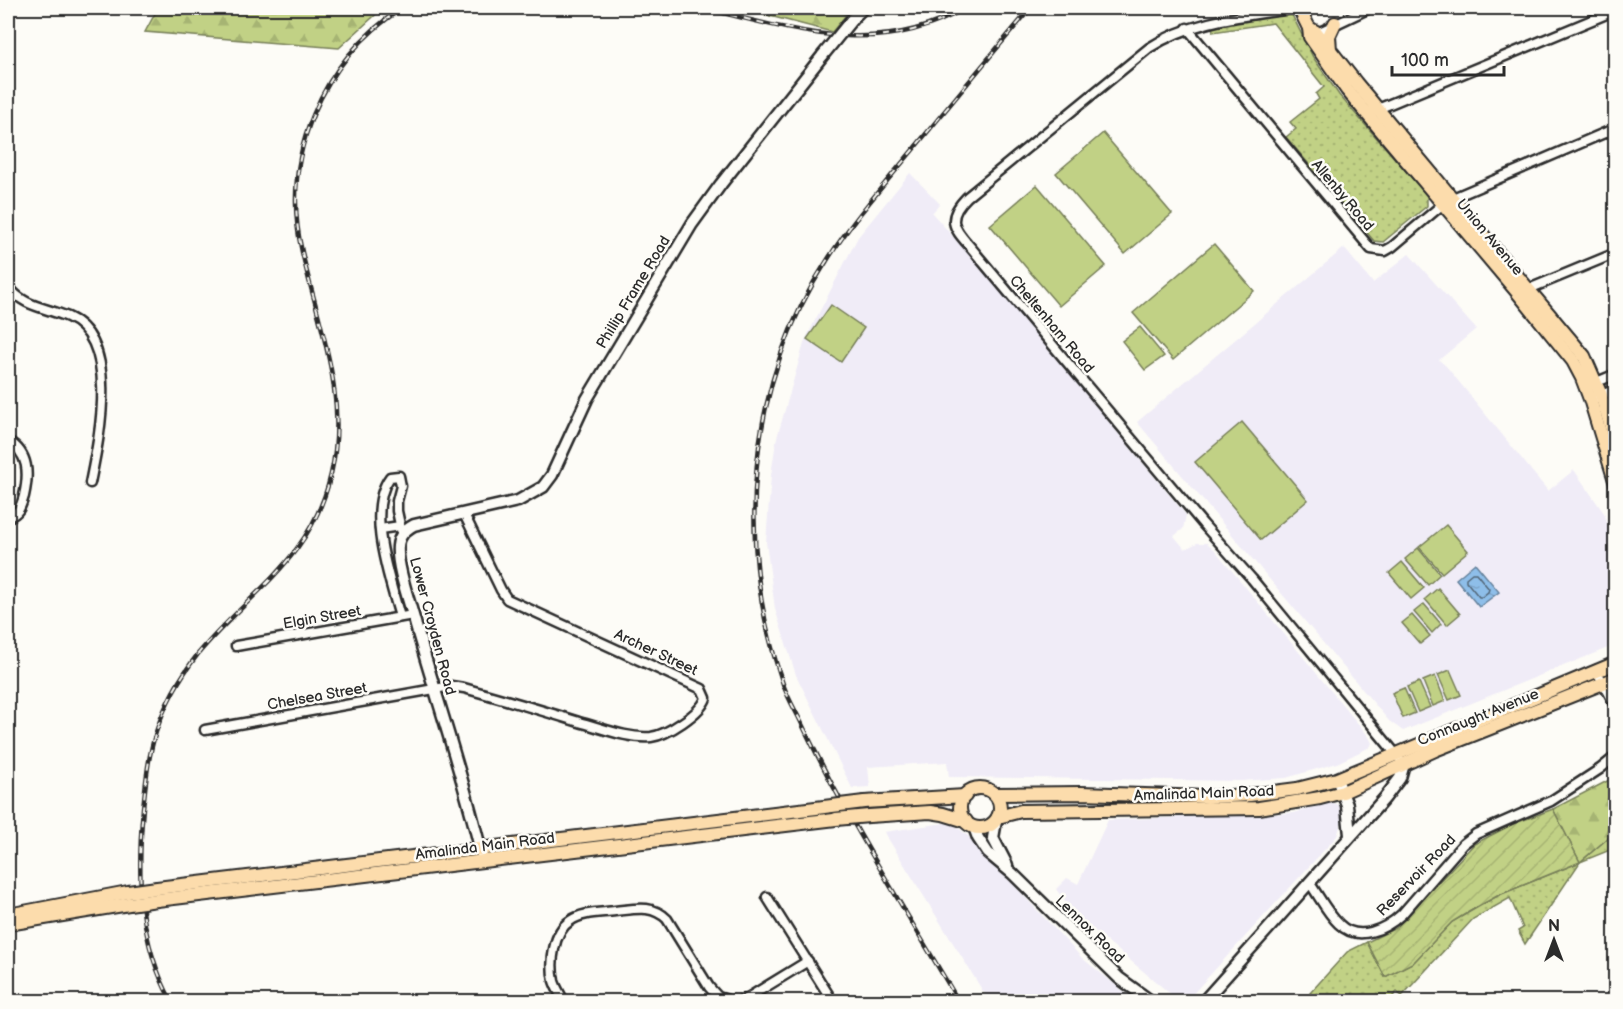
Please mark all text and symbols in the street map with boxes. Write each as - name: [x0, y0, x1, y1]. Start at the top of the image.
- scale bar: [1392, 39, 1504, 77]
- text: 100 m: [1401, 50, 1449, 71]
- street label: Allenby Road: [1307, 156, 1378, 235]
- street label: Union Avenue: [1452, 195, 1527, 280]
- street label: Phillip Frame Road: [592, 232, 675, 352]
- street label: Cheltenham Road: [1005, 271, 1098, 377]
- street label: Lower Croyden Road: [405, 555, 460, 697]
- street label: Elgin Street: [282, 601, 363, 634]
- street label: Archer Street: [611, 625, 701, 680]
- street label: Chelsea Street: [266, 678, 369, 715]
- street label: Connaught Avenue: [1415, 684, 1542, 750]
- street label: Amalinda Main Road: [1134, 782, 1274, 805]
- street label: Amalinda Main Road: [414, 829, 556, 864]
- street label: Reservoir Road: [1373, 831, 1460, 920]
- street label: Lennox Road: [1051, 891, 1128, 967]
- north arrow: [1524, 910, 1584, 970]
- text: N: [1548, 917, 1560, 936]

